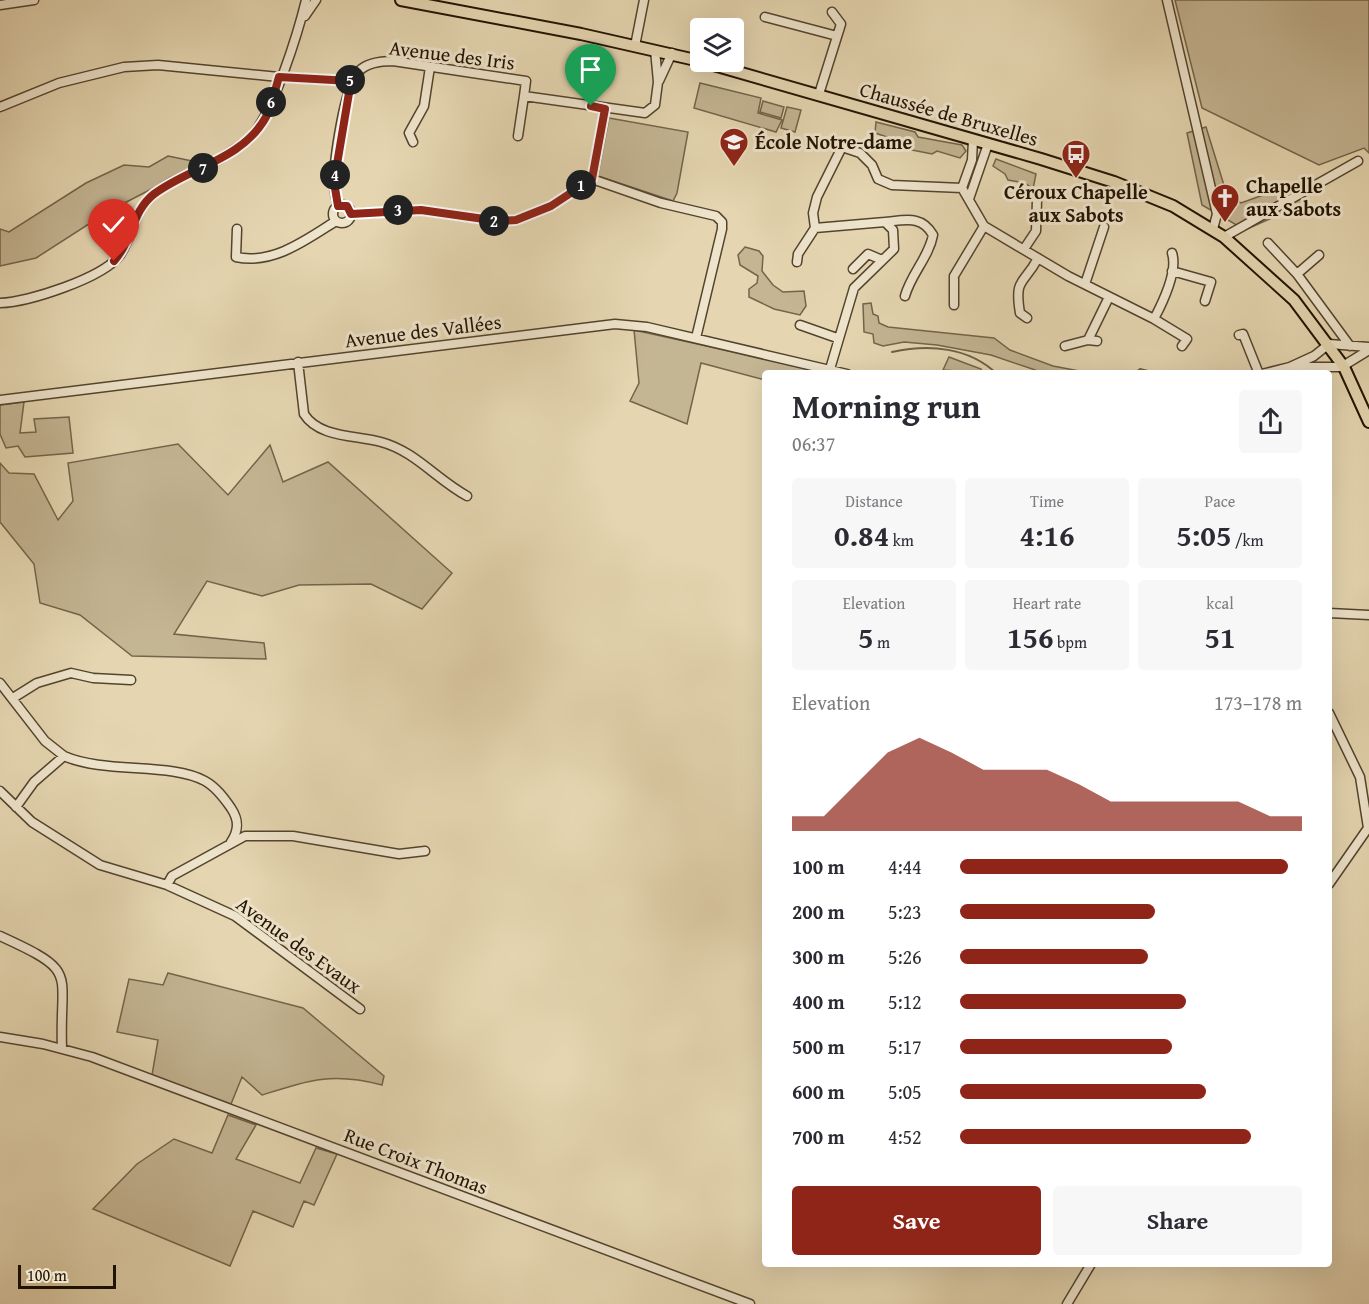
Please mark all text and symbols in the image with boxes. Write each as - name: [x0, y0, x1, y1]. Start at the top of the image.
- map controls: [690, 18, 744, 72]
- button: layers: [690, 18, 744, 72]
- street label: Avenue des Iris: [388, 32, 517, 77]
- pin: [565, 44, 616, 106]
- icon: arrive: [574, 53, 607, 86]
- pin: 5: [335, 65, 365, 95]
- text: 5: [346, 68, 354, 92]
- street label: Chaussée de Bruxelles: [857, 74, 1042, 153]
- pin: 6: [256, 87, 286, 117]
- text: 6: [267, 90, 275, 114]
- school or university icon: École Notre-dame: [718, 126, 750, 168]
- place label: École Notre-dame: [755, 127, 912, 156]
- bus stop icon: Céroux Chapelle aux Sabots: [1060, 138, 1092, 180]
- pin: 7: [188, 153, 218, 183]
- text: 7: [199, 156, 207, 180]
- pin: 4: [320, 160, 350, 190]
- text: 4: [331, 163, 339, 187]
- pin: 1: [566, 170, 596, 200]
- place label: Chapelle aux Sabots: [1246, 171, 1341, 223]
- text: 1: [577, 173, 585, 197]
- place label: Céroux Chapelle aux Sabots: [1004, 177, 1148, 229]
- church icon: Chapelle aux Sabots: [1209, 182, 1241, 224]
- pin: 3: [383, 195, 413, 225]
- text: 3: [394, 198, 402, 222]
- pin: [88, 199, 139, 261]
- pin: 2: [479, 206, 509, 236]
- icon: check: [97, 208, 130, 241]
- text: 2: [490, 209, 498, 233]
- street label: Avenue des Vallées: [343, 307, 503, 354]
- text: Morning run: [792, 382, 981, 430]
- button: share: [1239, 390, 1302, 453]
- text: 06:37: [792, 429, 835, 458]
- text: Distance: [845, 489, 903, 513]
- text: Time: [1030, 489, 1064, 513]
- text: Pace: [1205, 489, 1235, 513]
- text: 0.84: [834, 513, 889, 557]
- text: 4:16: [1019, 513, 1075, 557]
- text: 5:05: [1176, 513, 1231, 557]
- text: km: [889, 528, 914, 552]
- text: /km: [1231, 528, 1264, 552]
- text: Elevation: [843, 591, 905, 615]
- text: Heart rate: [1013, 591, 1081, 615]
- text: kcal: [1206, 591, 1234, 615]
- text: 5: [858, 615, 873, 659]
- text: 156: [1007, 615, 1054, 659]
- text: 51: [1204, 615, 1236, 659]
- text: m: [873, 630, 890, 654]
- text: bpm: [1054, 630, 1087, 654]
- text: Elevation: [792, 688, 870, 717]
- text: 173–178 m: [1214, 688, 1302, 717]
- text: 100 m: [792, 852, 845, 881]
- text: 4:44: [888, 852, 922, 881]
- street label: Avenue des Evaux: [231, 889, 369, 1000]
- text: 200 m: [792, 897, 845, 926]
- text: 5:23: [888, 897, 922, 926]
- text: 300 m: [792, 942, 845, 971]
- text: 5:26: [888, 942, 922, 971]
- text: 400 m: [792, 987, 845, 1016]
- text: 5:12: [888, 987, 922, 1016]
- text: 500 m: [792, 1032, 845, 1061]
- text: 5:17: [888, 1032, 922, 1061]
- text: 600 m: [792, 1077, 845, 1106]
- text: 5:05: [888, 1077, 922, 1106]
- street label: Rue Croix Thomas: [340, 1120, 492, 1201]
- text: 700 m: [792, 1122, 845, 1151]
- text: 4:52: [888, 1122, 922, 1151]
- button: Save: [792, 1186, 1041, 1255]
- button: Share: [1053, 1186, 1302, 1255]
- scale bar: [18, 1262, 116, 1290]
- text: 100 m: [27, 1263, 67, 1287]

